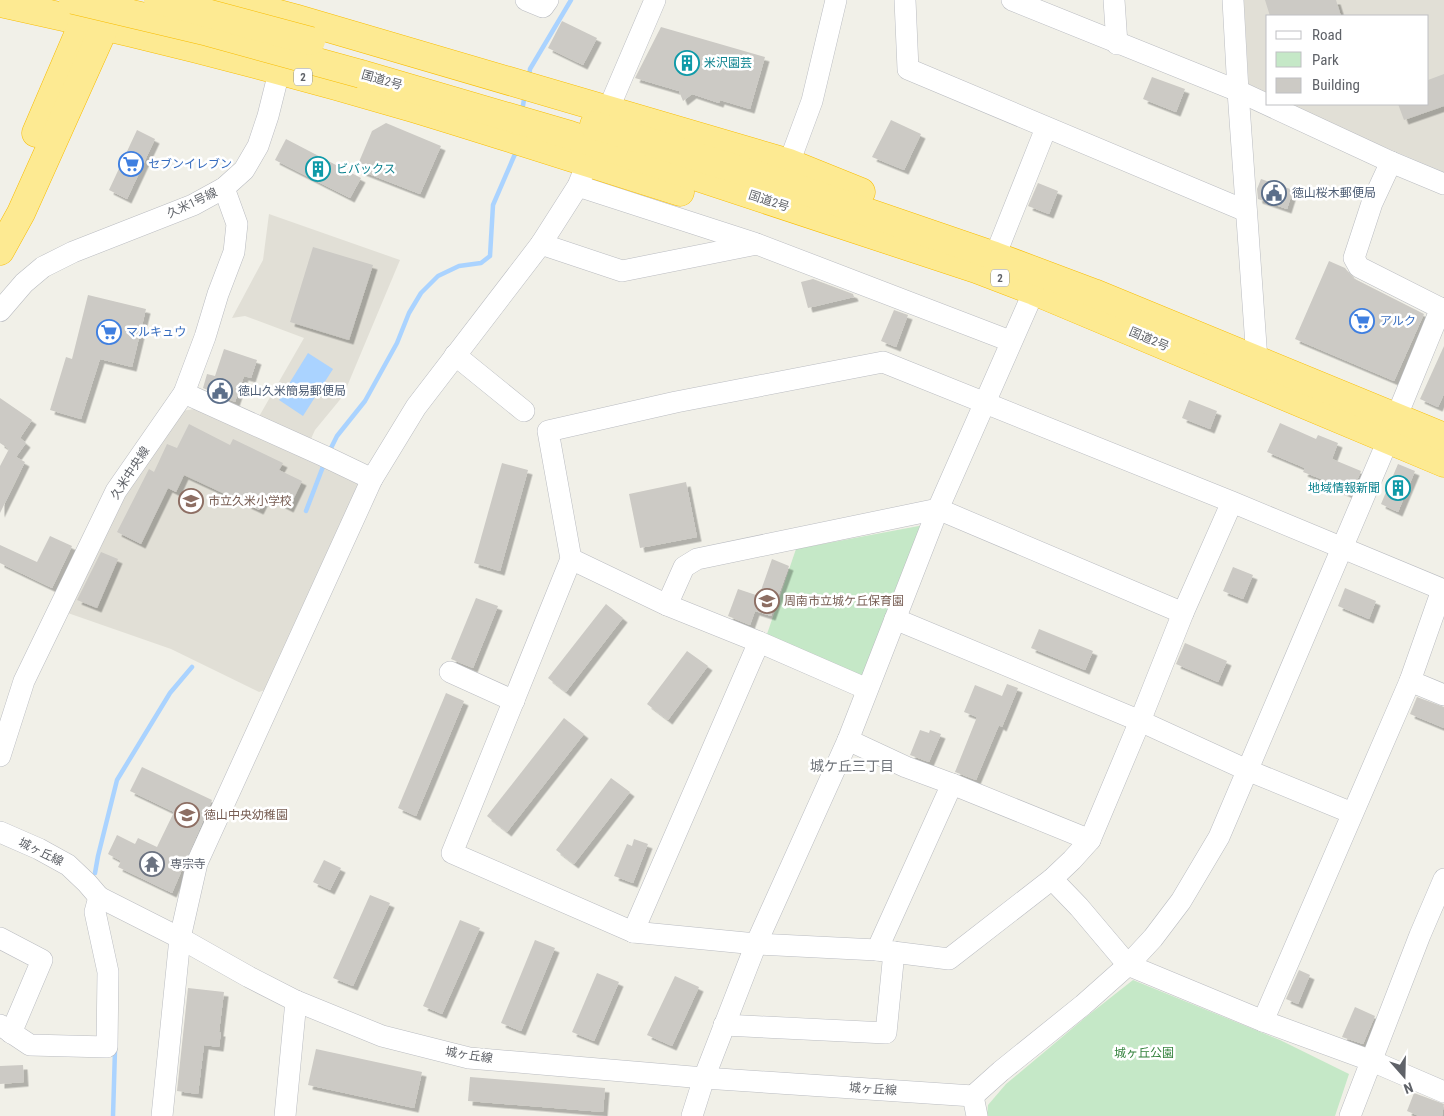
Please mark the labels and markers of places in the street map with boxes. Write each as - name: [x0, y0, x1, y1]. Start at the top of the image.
- building icon: 米沢園芸: [674, 50, 700, 76]
- place label: 米沢園芸: [704, 56, 752, 70]
- supermarket icon: セブンイレブン: [118, 151, 144, 177]
- building icon: ビバックス: [305, 156, 331, 182]
- place label: セブンイレブン: [148, 157, 232, 171]
- place label: ビバックス: [336, 162, 396, 176]
- public building icon: 徳山桜木郵便局: [1261, 180, 1287, 206]
- place label: 徳山桜木郵便局: [1292, 186, 1376, 200]
- supermarket icon: アルク: [1349, 308, 1375, 334]
- place label: アルク: [1380, 314, 1416, 328]
- supermarket icon: マルキュウ: [96, 319, 122, 345]
- place label: マルキュウ: [126, 325, 186, 339]
- public building icon: 徳山久米簡易郵便局: [207, 378, 233, 404]
- place label: 徳山久米簡易郵便局: [238, 384, 346, 398]
- building icon: 地域情報新聞: [1385, 475, 1411, 501]
- place label: 地域情報新聞: [1308, 481, 1380, 495]
- school or university icon: 市立久米小学校: [178, 488, 204, 514]
- place label: 市立久米小学校: [208, 494, 292, 508]
- school or university icon: 周南市立城ケ丘保育園: [754, 588, 780, 614]
- place label: 周南市立城ケ丘保育園: [784, 594, 904, 608]
- school or university icon: 徳山中央幼稚園: [174, 802, 200, 828]
- place label: 徳山中央幼稚園: [204, 808, 288, 822]
- temple icon: 専宗寺: [139, 851, 165, 877]
- place label: 専宗寺: [170, 857, 206, 871]

